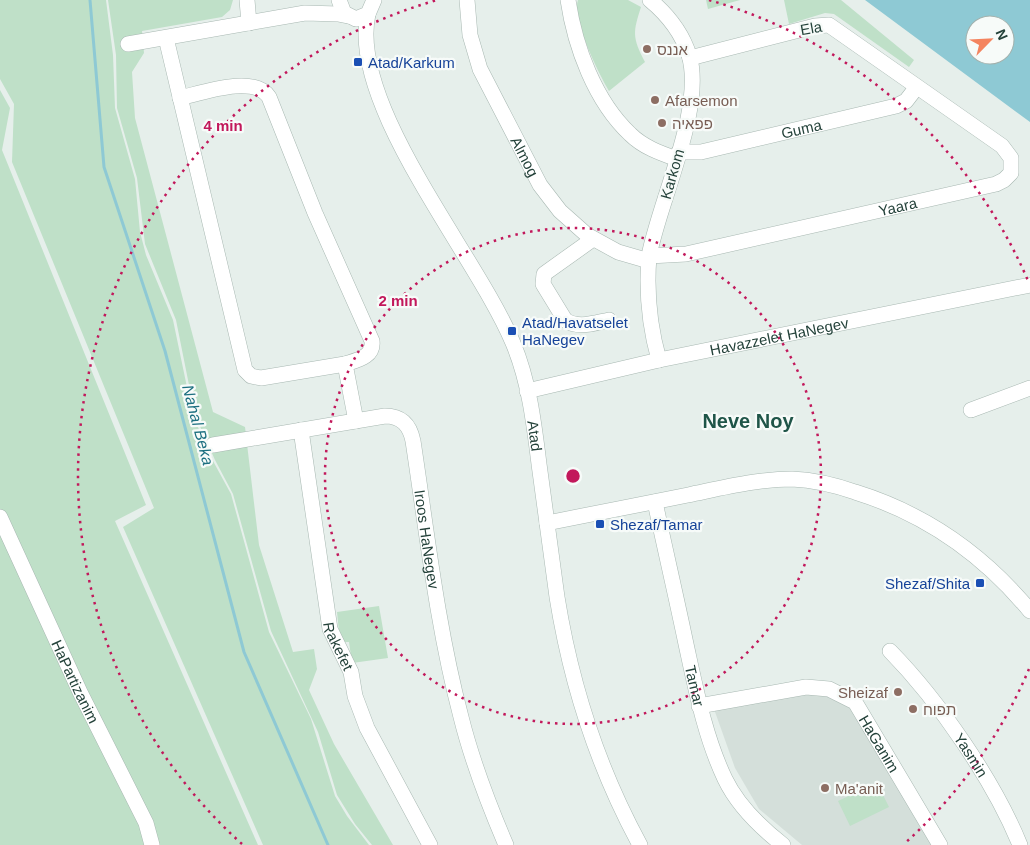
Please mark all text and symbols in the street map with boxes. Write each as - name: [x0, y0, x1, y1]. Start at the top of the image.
- north arrow: [965, 15, 1015, 65]
- street label: Ela: [799, 18, 824, 38]
- text: N: [993, 27, 1011, 43]
- place label: אננס: [657, 41, 689, 58]
- marker: אננס: [641, 43, 653, 55]
- place label: Atad/Karkum: [368, 54, 455, 71]
- marker: Atad/Karkum: [352, 56, 364, 68]
- place label: Afarsemon: [665, 92, 738, 109]
- marker: Afarsemon: [649, 94, 661, 106]
- place label: פפאיה: [672, 115, 713, 132]
- street label: Guma: [779, 115, 824, 141]
- text: 4 min: [203, 117, 243, 134]
- marker: פפאיה: [656, 117, 668, 129]
- street label: Almog: [508, 134, 543, 179]
- street label: Karkom: [657, 147, 687, 201]
- street label: Yaara: [877, 193, 919, 219]
- text: 2 min: [378, 292, 418, 309]
- street label: Havazzelet HaNegev: [708, 313, 850, 358]
- place label: Atad/Havatselet HaNegev: [522, 314, 629, 348]
- marker: Atad/Havatselet HaNegev: [506, 325, 518, 337]
- water label: Nahal Beka: [179, 383, 217, 467]
- district label: Neve Noy: [702, 410, 794, 432]
- street label: Atad: [525, 419, 546, 452]
- centre of rings: [564, 467, 582, 485]
- street label: Iroos HaNegev: [412, 488, 443, 591]
- place label: Shezaf/Tamar: [610, 516, 703, 533]
- marker: Shezaf/Tamar: [594, 518, 606, 530]
- place label: Shezaf/Shita: [885, 575, 971, 592]
- marker: Shezaf/Shita: [974, 577, 986, 589]
- street label: Rakefet: [321, 621, 358, 674]
- street label: HaPartizanim: [49, 637, 103, 726]
- street label: Tamar: [682, 664, 708, 708]
- place label: Sheizaf: [838, 684, 889, 701]
- marker: Sheizaf: [892, 686, 904, 698]
- place label: תפוח: [923, 701, 956, 718]
- marker: תפוח: [907, 703, 919, 715]
- street label: HaGanim: [856, 712, 903, 775]
- street label: Yasmin: [951, 729, 992, 780]
- place label: Ma'anit: [835, 780, 884, 797]
- marker: Ma'anit: [819, 782, 831, 794]

